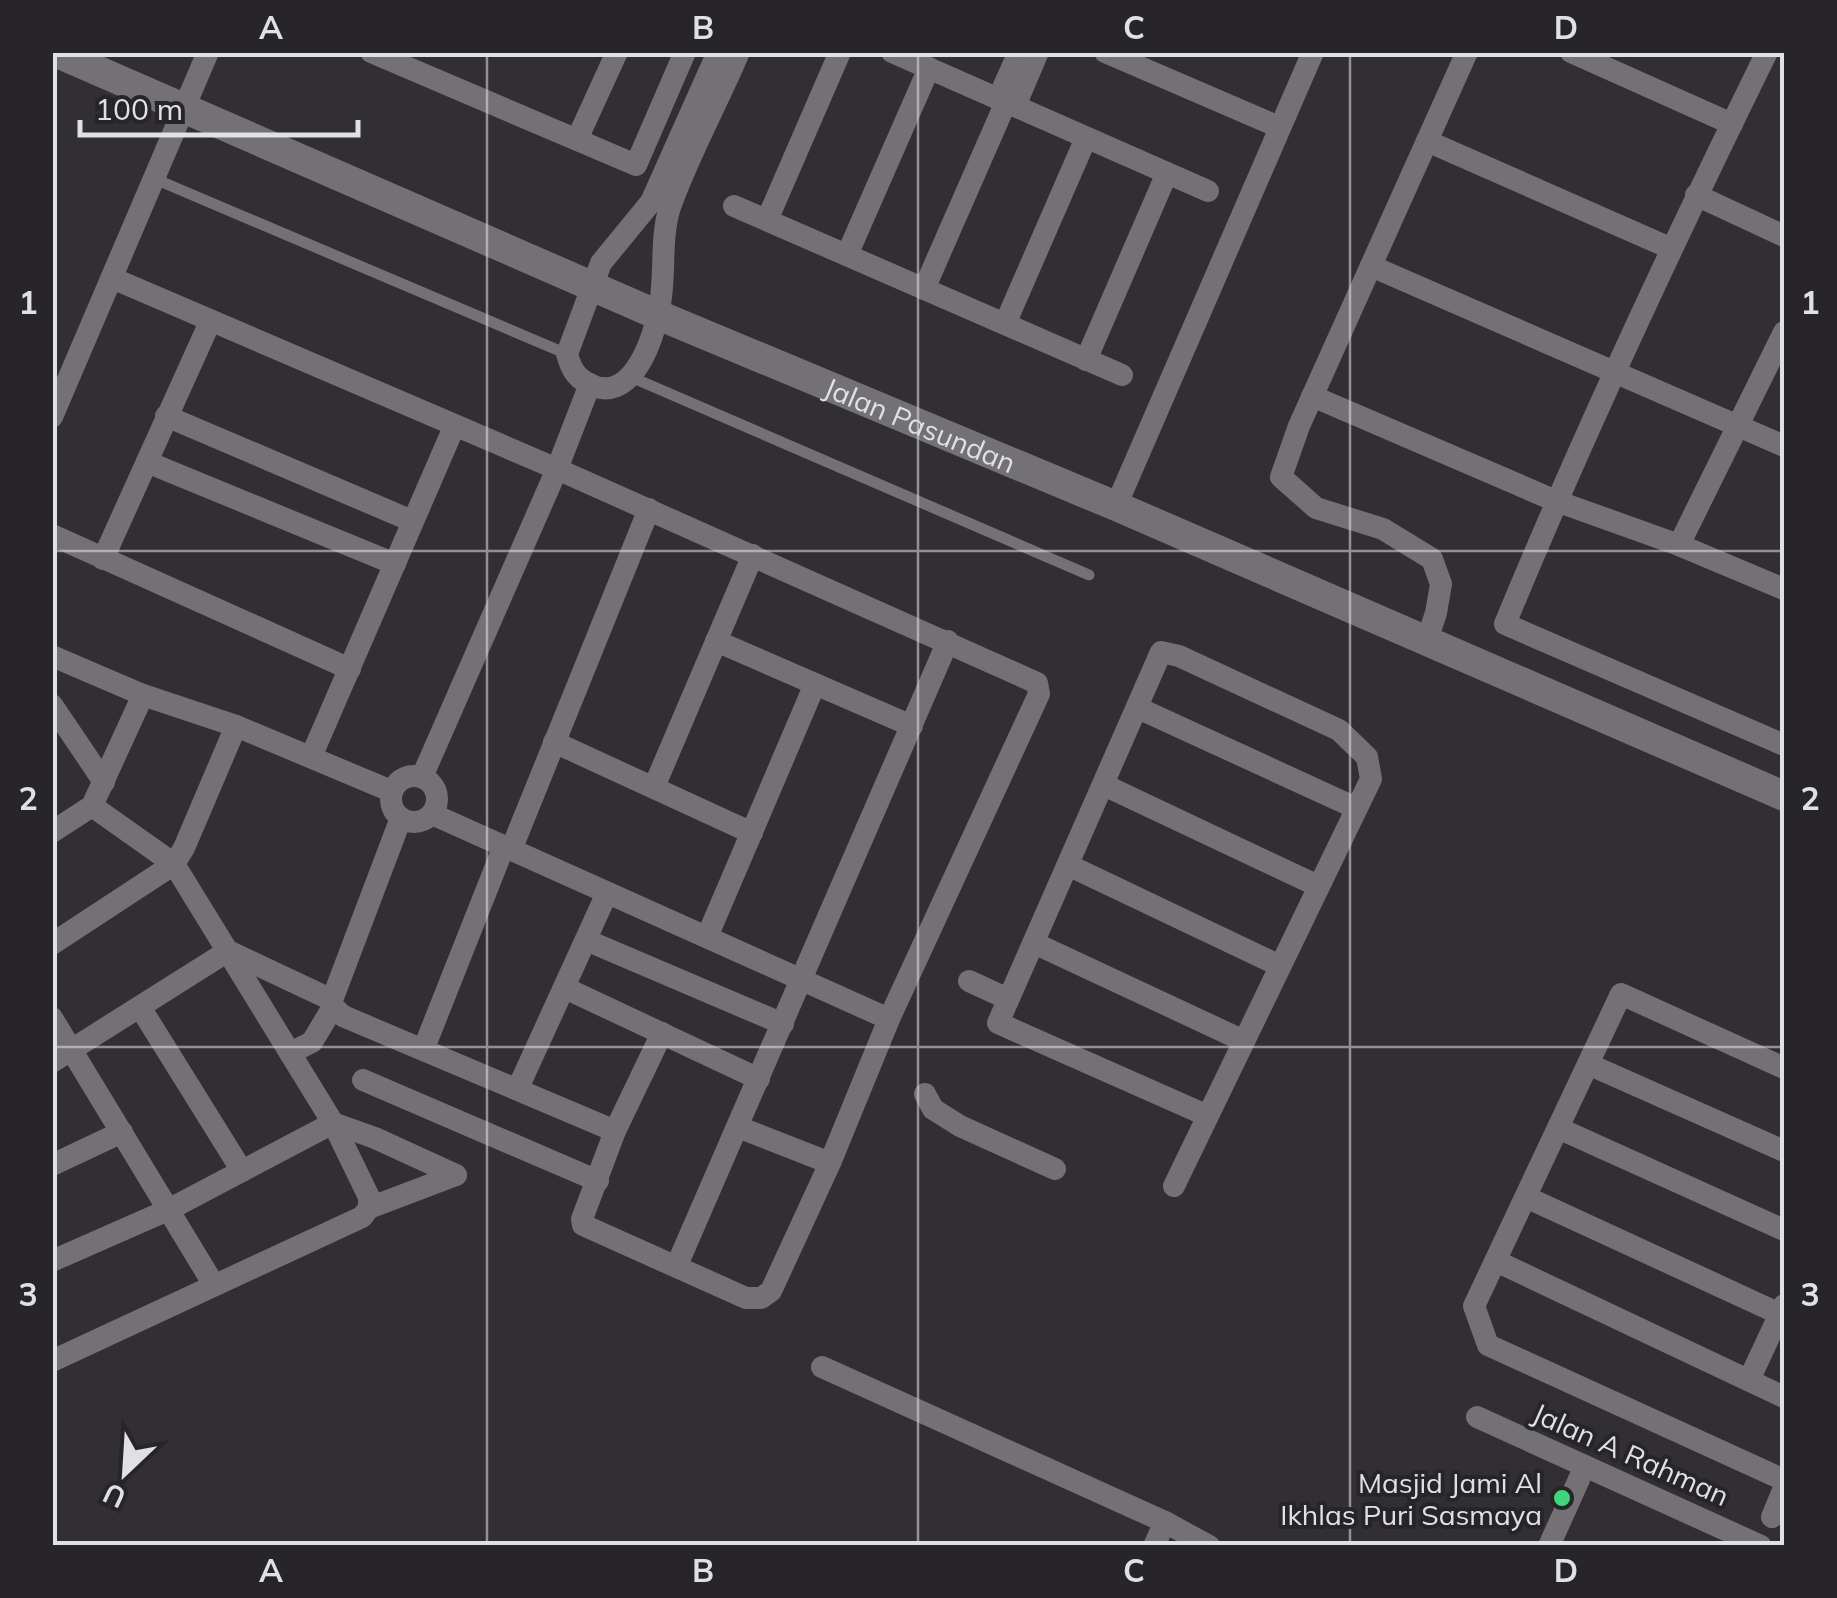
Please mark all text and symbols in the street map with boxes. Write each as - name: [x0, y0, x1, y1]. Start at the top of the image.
- text: A: [259, 7, 283, 47]
- text: B: [692, 7, 714, 47]
- text: C: [1123, 7, 1145, 47]
- text: D: [1554, 7, 1578, 47]
- scale bar: [80, 75, 358, 137]
- text: 100 m: [95, 90, 183, 128]
- text: 1: [18, 282, 38, 322]
- text: 1: [1800, 282, 1820, 322]
- street label: Jalan Pasundan: [819, 369, 1021, 480]
- text: 2: [18, 778, 38, 818]
- text: 2: [1800, 778, 1820, 818]
- text: 3: [18, 1274, 38, 1314]
- text: 3: [1800, 1274, 1820, 1314]
- street label: Jalan A Rahman: [1527, 1395, 1735, 1513]
- north arrow: [75, 1423, 175, 1523]
- place label: Masjid Jami Al Ikhlas Puri Sasmaya: [1280, 1465, 1542, 1532]
- text: U: [97, 1476, 131, 1516]
- marker: Masjid Jami Al Ikhlas Puri Sasmaya: [1551, 1487, 1573, 1509]
- text: A: [259, 1550, 283, 1590]
- text: B: [692, 1550, 714, 1590]
- text: C: [1123, 1550, 1145, 1590]
- text: D: [1554, 1550, 1578, 1590]

